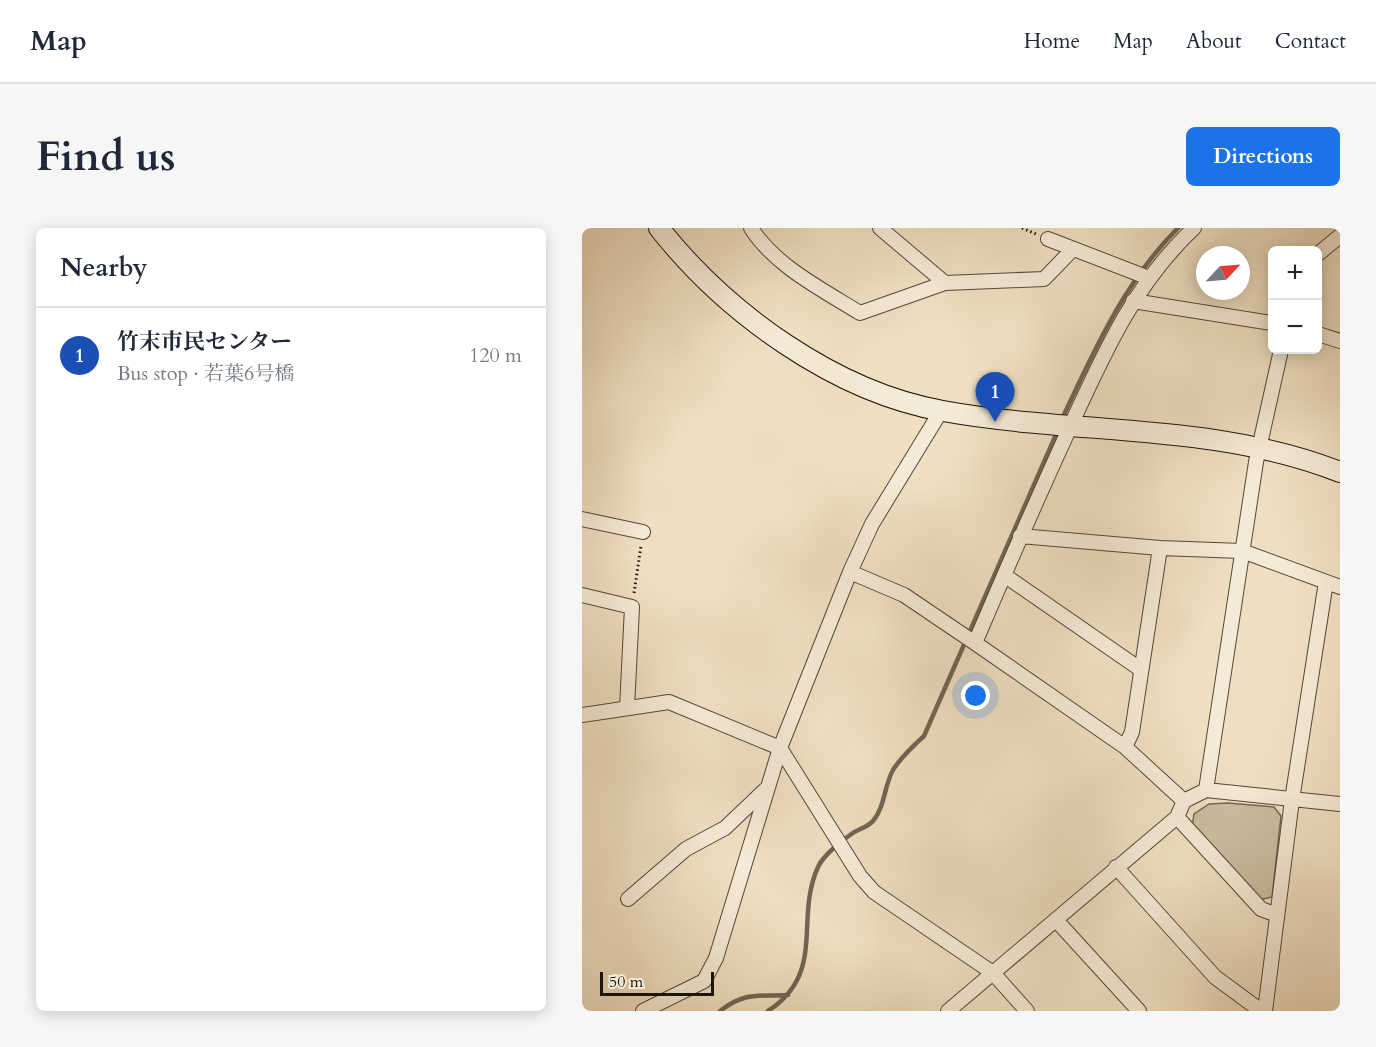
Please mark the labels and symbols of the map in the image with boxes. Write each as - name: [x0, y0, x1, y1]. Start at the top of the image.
- north arrow: [1196, 246, 1250, 300]
- pin: 1: [976, 372, 1014, 422]
- your location: [961, 681, 990, 710]
- scale bar: [600, 969, 714, 996]

